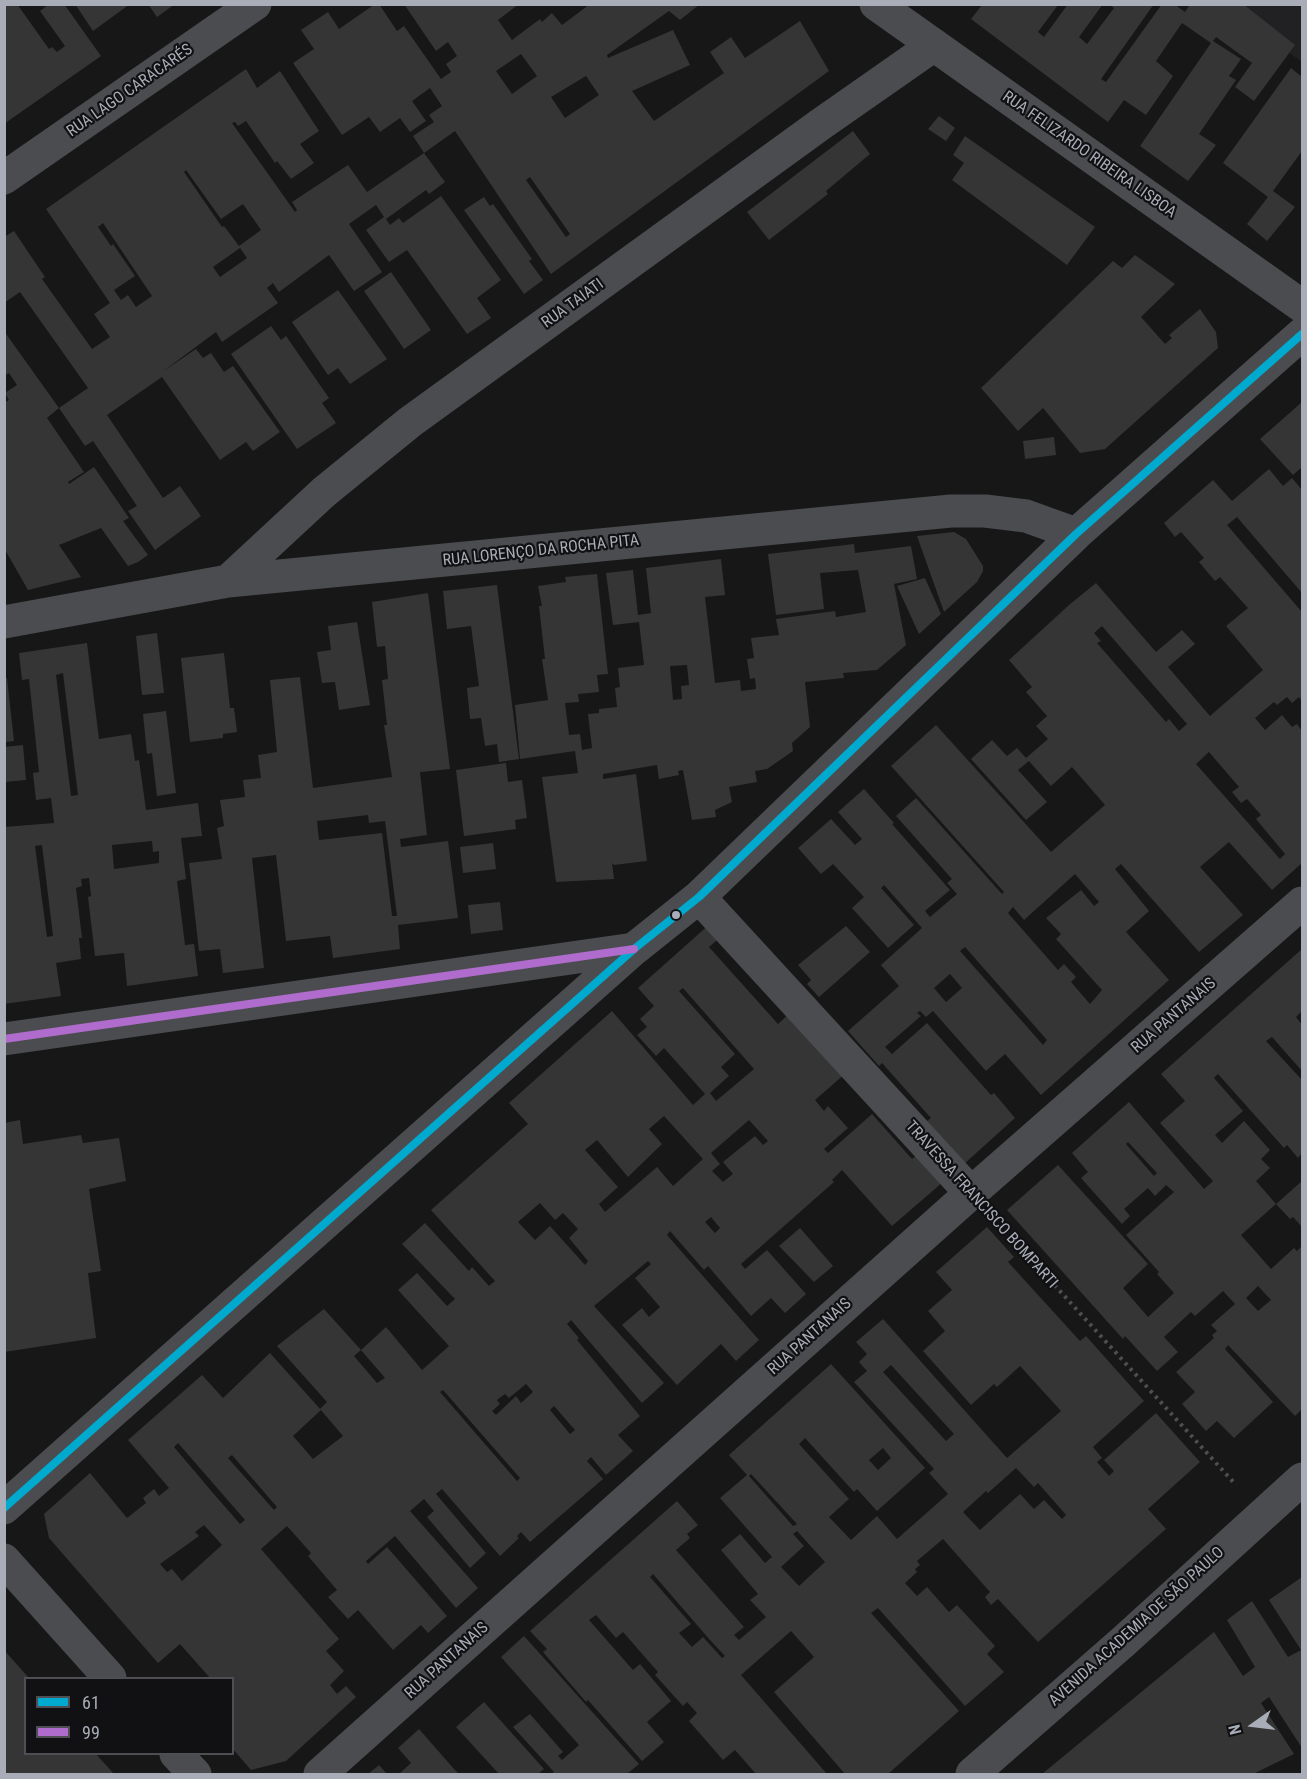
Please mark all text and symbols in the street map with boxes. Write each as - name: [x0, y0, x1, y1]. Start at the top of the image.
- street label: RUA LAGO CARACARÉS: [64, 40, 196, 142]
- street label: RUA FELIZARDO RIBEIRA LISBOA: [998, 87, 1180, 223]
- street label: RUA TAIATI: [538, 275, 608, 333]
- street label: RUA LORENÇO DA ROCHA PITA: [442, 531, 640, 571]
- unlabelled marker: [670, 909, 682, 921]
- street label: RUA PANTANAIS: [1128, 974, 1220, 1058]
- street label: TRAVESSA FRANCISCO BOMPARTI: [901, 1117, 1061, 1293]
- street label: RUA PANTANAIS: [764, 1295, 856, 1379]
- street label: AVENIDA ACADEMIA DE SÃO PAULO: [1045, 1543, 1229, 1711]
- street label: RUA PANTANAIS: [401, 1619, 493, 1703]
- legend: [24, 1677, 234, 1755]
- text: 61: [82, 1692, 100, 1713]
- north arrow: [1223, 1695, 1283, 1755]
- text: 99: [82, 1722, 100, 1743]
- text: N: [1225, 1722, 1245, 1737]

